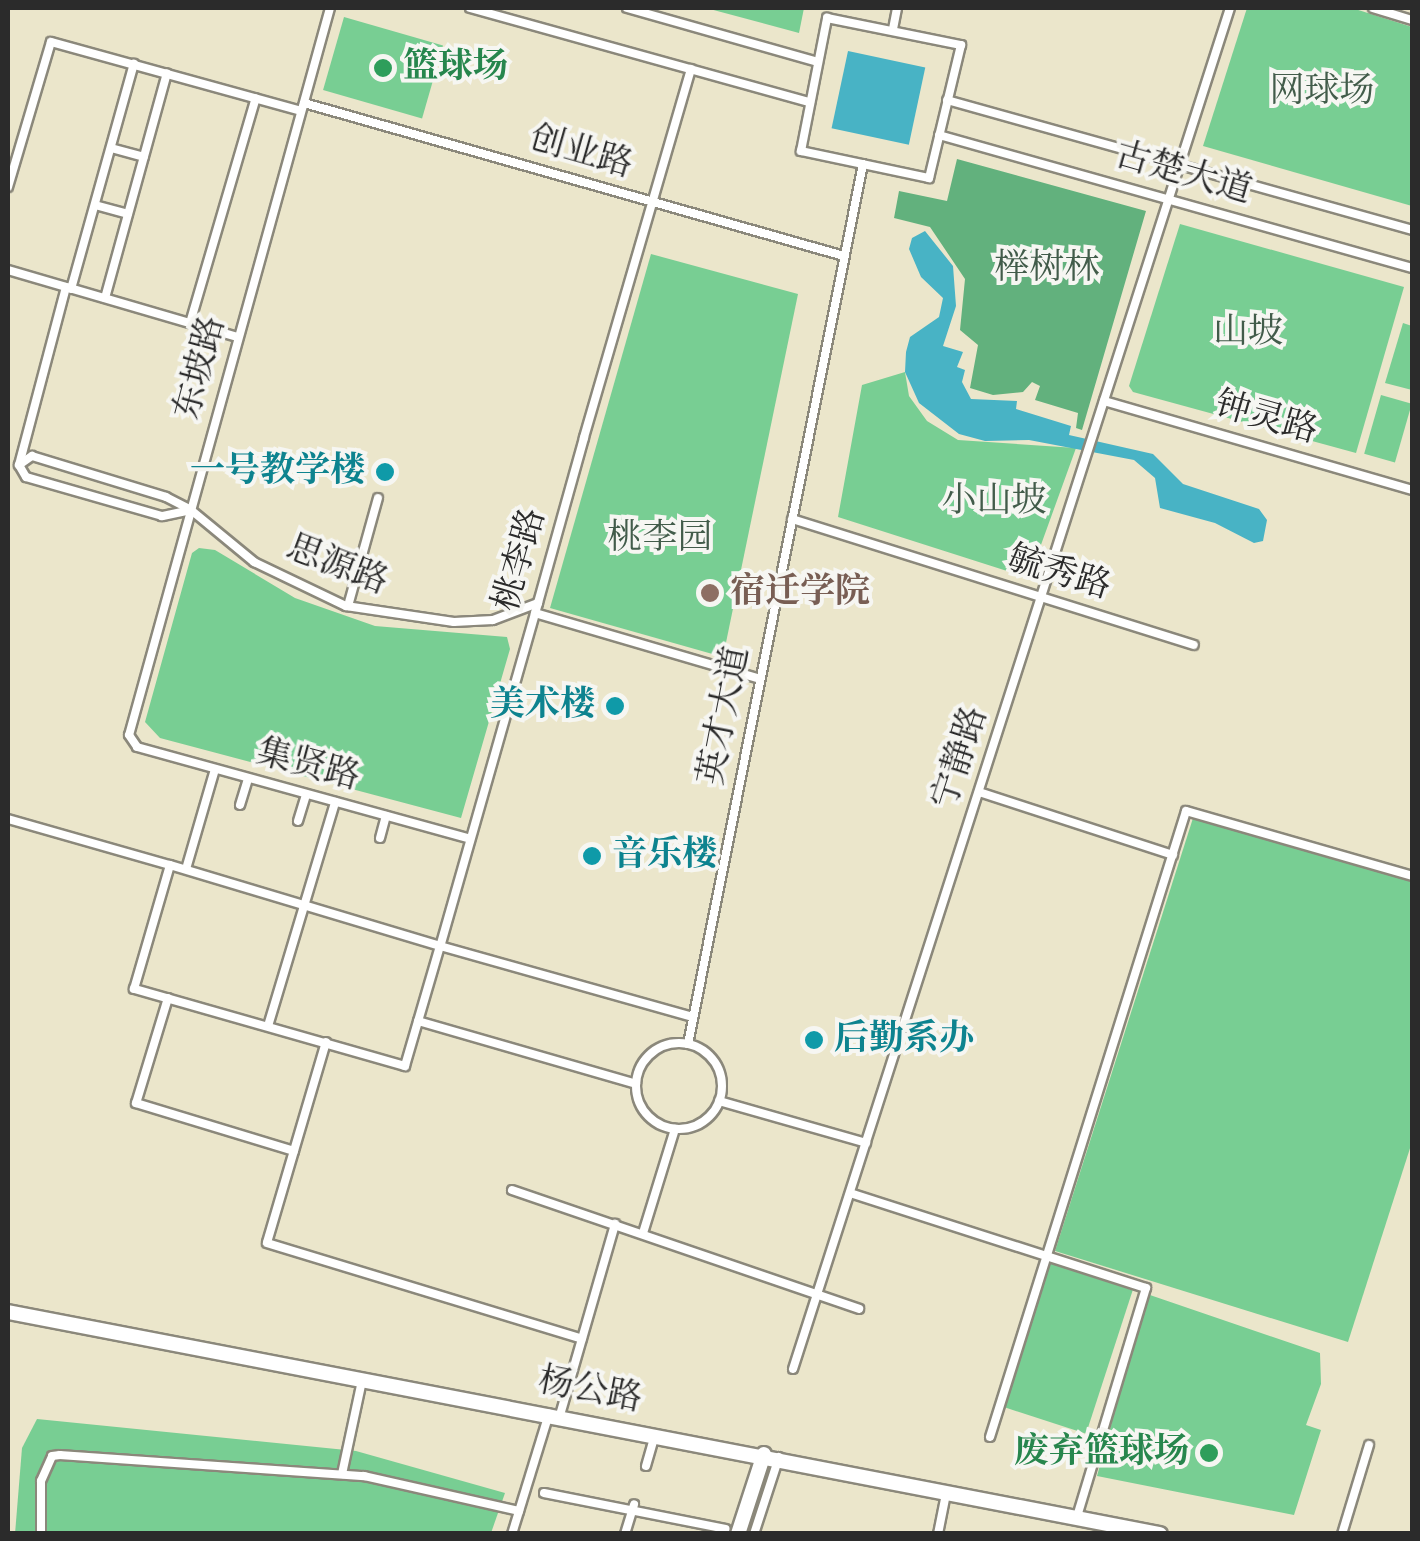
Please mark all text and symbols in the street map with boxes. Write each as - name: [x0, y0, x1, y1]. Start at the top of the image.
- place label: 篮球场: [403, 47, 508, 89]
- marker: 篮球场: [372, 57, 394, 79]
- park label: 网球场: [1270, 71, 1374, 113]
- street label: 创业路: [525, 118, 637, 188]
- street label: 古楚大道: [1110, 135, 1256, 213]
- park label: 榉树林: [995, 248, 1099, 290]
- street label: 东坡路: [167, 312, 235, 424]
- park label: 山坡: [1213, 312, 1283, 354]
- street label: 钟灵路: [1210, 384, 1322, 454]
- place label: 一号教学楼: [190, 451, 365, 493]
- marker: 一号教学楼: [374, 461, 396, 483]
- park label: 小山坡: [942, 481, 1046, 523]
- street label: 桃李路: [486, 504, 556, 616]
- park label: 桃李园: [608, 518, 712, 560]
- street label: 思源路: [280, 528, 394, 604]
- street label: 毓秀路: [1003, 539, 1115, 609]
- place label: 宿迁学院: [730, 572, 870, 614]
- marker: 宿迁学院: [699, 582, 721, 604]
- street label: 英才大道: [691, 643, 759, 789]
- place label: 美术楼: [490, 685, 595, 727]
- marker: 美术楼: [604, 695, 626, 717]
- street label: 宁静路: [925, 702, 997, 814]
- street label: 集贤路: [252, 732, 364, 800]
- place label: 音乐楼: [612, 835, 717, 877]
- marker: 音乐楼: [581, 845, 603, 867]
- place label: 后勤系办: [834, 1019, 974, 1061]
- marker: 后勤系办: [803, 1029, 825, 1051]
- street label: 杨公路: [534, 1360, 646, 1422]
- place label: 废弃篮球场: [1014, 1432, 1189, 1474]
- marker: 废弃篮球场: [1198, 1442, 1220, 1464]

